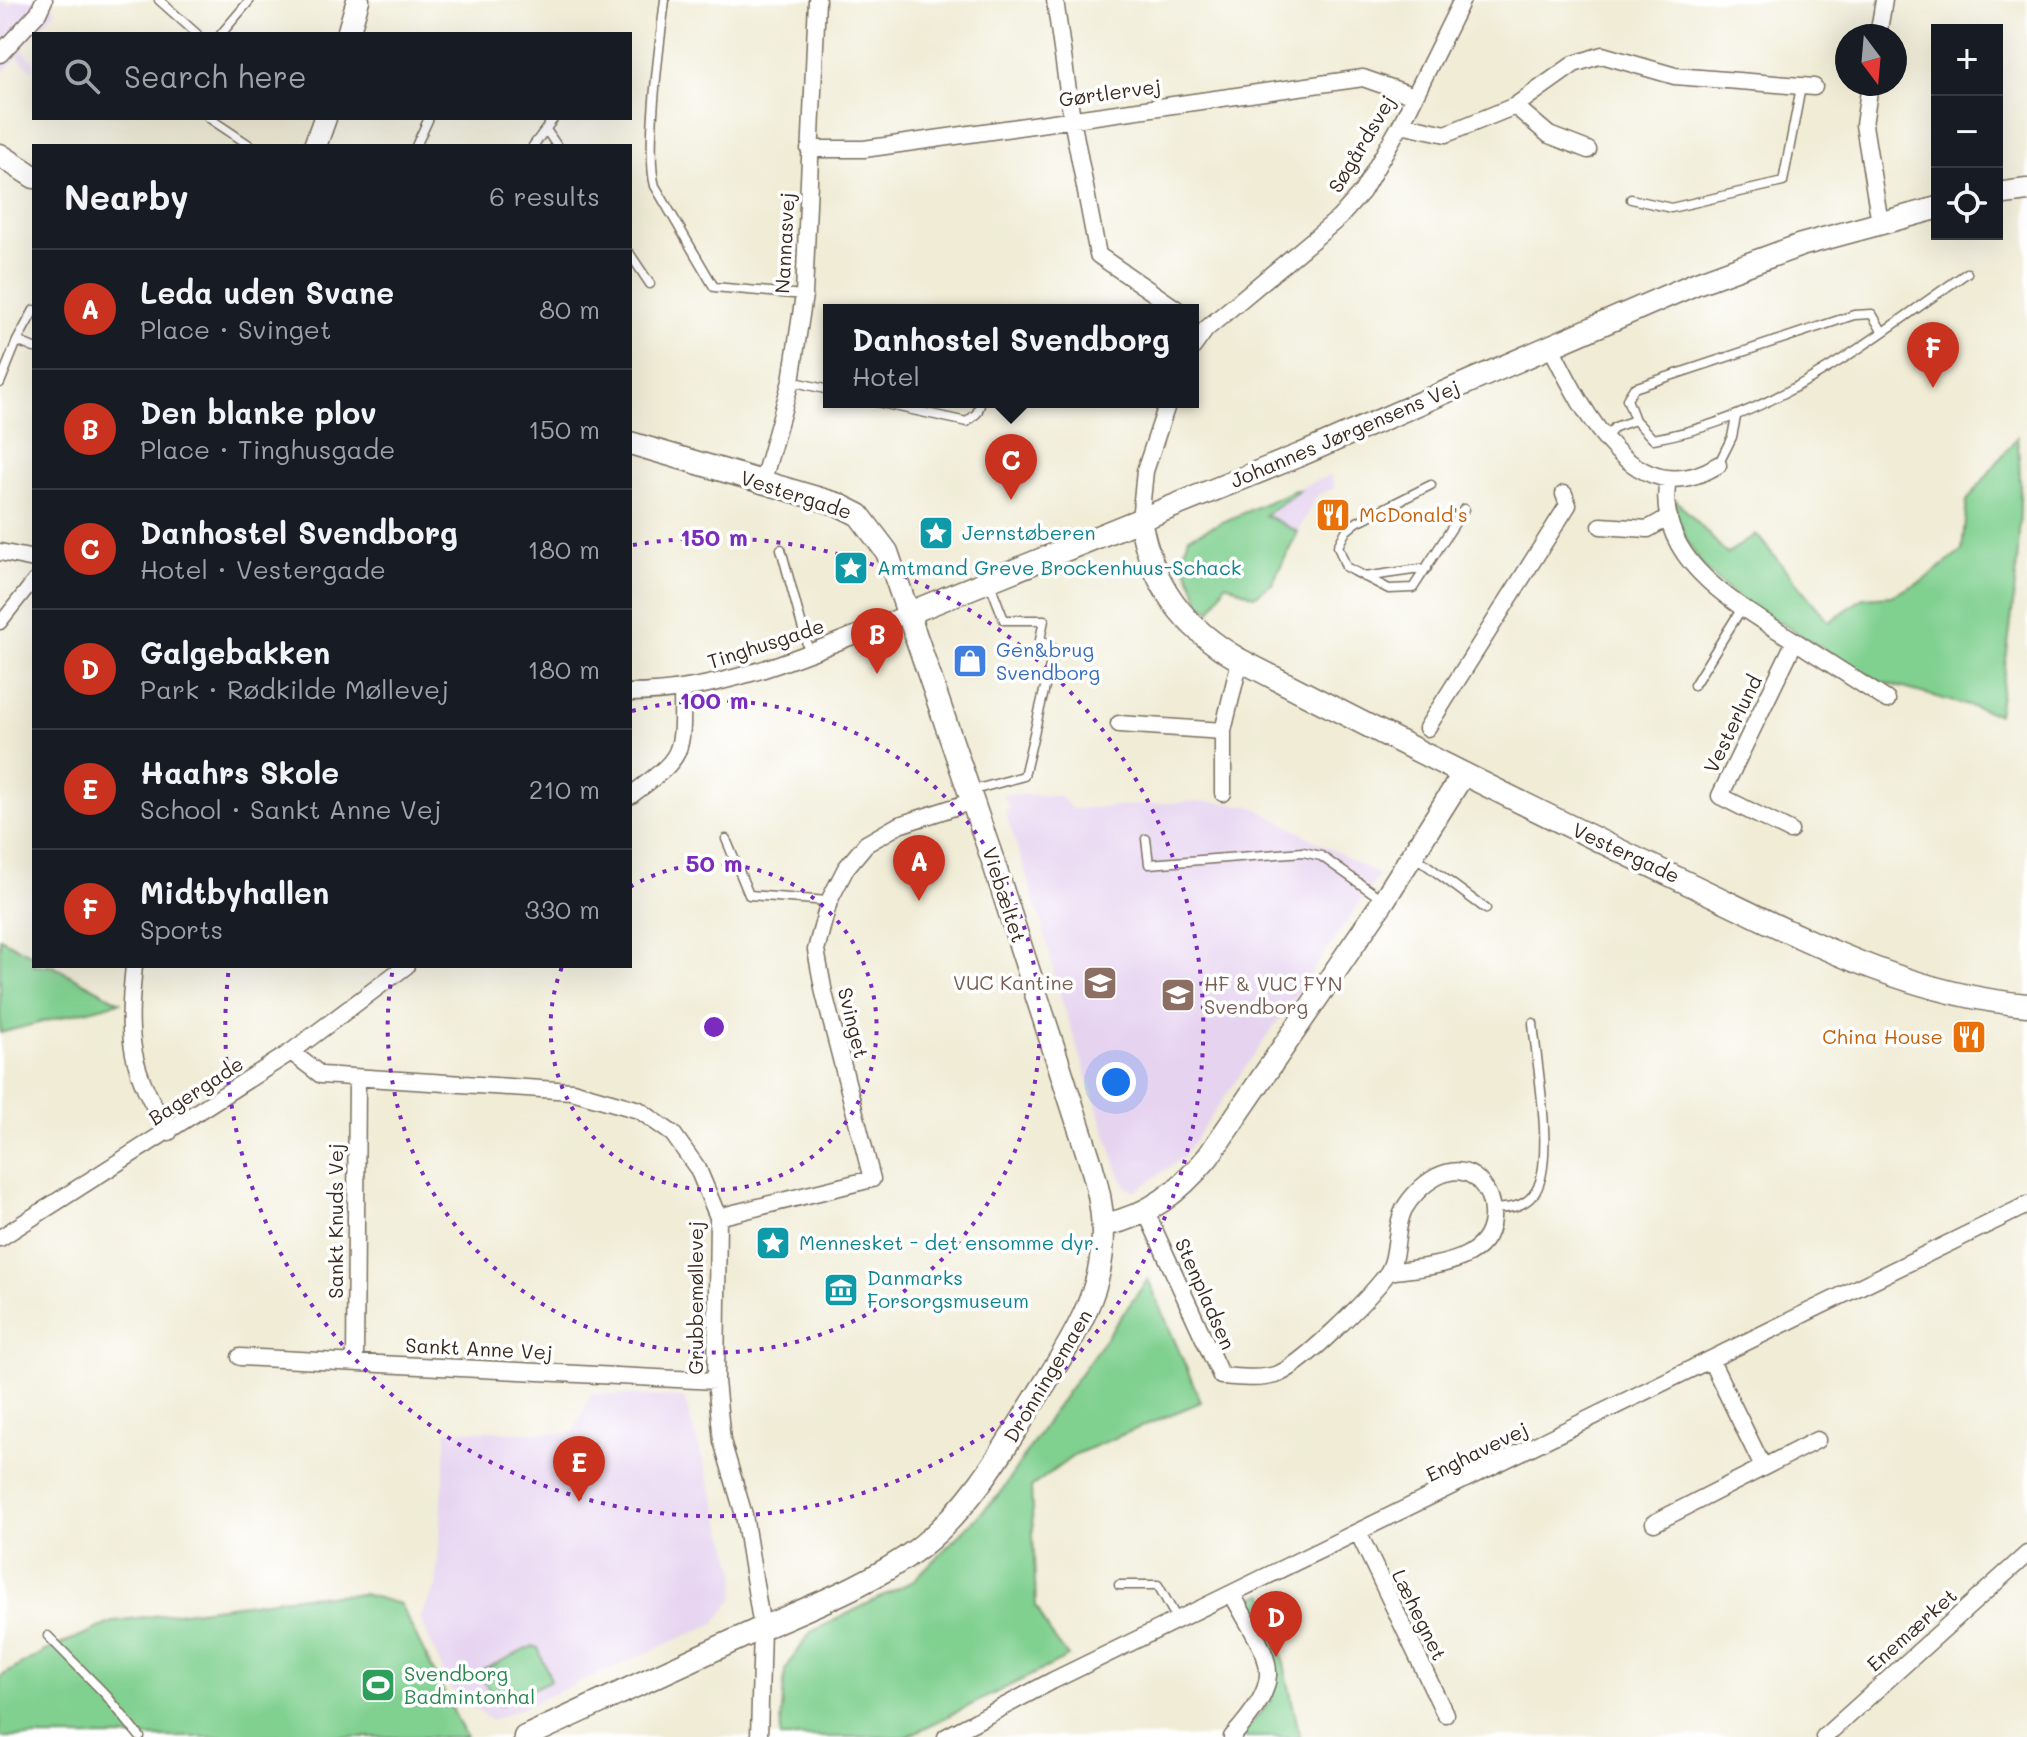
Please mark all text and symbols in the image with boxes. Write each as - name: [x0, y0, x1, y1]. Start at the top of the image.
- north arrow: [1835, 24, 1907, 96]
- map controls: [1931, 24, 2003, 240]
- button: +: [1931, 24, 2003, 96]
- search box: [32, 32, 632, 120]
- icon: search: [60, 54, 104, 98]
- text: Search here: [124, 56, 307, 96]
- street label: Gørtlervej: [1057, 72, 1163, 112]
- street label: Søgårdsvej: [1322, 90, 1400, 197]
- button: −: [1931, 96, 2003, 168]
- button: locate: [1931, 168, 2003, 240]
- text: Nearby: [64, 174, 189, 219]
- text: 6 results: [489, 179, 600, 213]
- street label: Nannasvej: [768, 192, 800, 294]
- text: Leda uden Svane: [140, 272, 394, 312]
- text: A: [81, 292, 99, 326]
- text: 80 m: [539, 292, 600, 326]
- popup: [823, 304, 1199, 408]
- text: Place · Svinget: [140, 312, 331, 346]
- text: Danhostel Svendborg: [852, 319, 1170, 359]
- pin: F: [1907, 322, 1959, 388]
- text: Hotel: [852, 359, 920, 393]
- street label: Johannes Jørgensens Vej: [1226, 373, 1463, 493]
- text: Den blanke plov: [140, 392, 377, 432]
- text: B: [81, 412, 99, 446]
- text: 150 m: [528, 412, 600, 446]
- text: Place · Tinghusgade: [140, 432, 395, 466]
- pin: C: [985, 434, 1037, 500]
- street label: Vestergade: [737, 464, 855, 524]
- restaurant icon: McDonald's: [1314, 496, 1352, 534]
- place label: McDonald's: [1359, 501, 1468, 527]
- text: Danhostel Svendborg: [140, 512, 458, 552]
- place icon: Jernstøberen: [917, 514, 955, 552]
- place label: Jernstøberen: [962, 519, 1096, 545]
- text: 150 m: [680, 521, 748, 552]
- text: C: [80, 532, 100, 566]
- text: 180 m: [528, 532, 600, 566]
- place icon: Amtmand Greve Brockenhuus-Schack: [832, 549, 870, 587]
- text: Hotel · Vestergade: [140, 552, 386, 586]
- place label: Amtmand Greve Brockenhuus-Schack: [877, 554, 1241, 580]
- pin: B: [851, 608, 903, 674]
- street label: Tinghusgade: [704, 612, 827, 674]
- text: Galgebakken: [140, 632, 330, 672]
- place label: Gen&brug Svendborg: [996, 636, 1100, 685]
- shop icon: Gen&brug Svendborg: [951, 642, 989, 680]
- text: D: [81, 652, 99, 686]
- text: 180 m: [528, 652, 600, 686]
- street label: Vesterlund: [1697, 670, 1767, 777]
- text: Park · Rødkilde Møllevej: [140, 672, 449, 706]
- text: 100 m: [679, 684, 749, 715]
- text: Haahrs Skole: [140, 752, 339, 792]
- text: E: [82, 772, 98, 806]
- text: 210 m: [529, 772, 600, 806]
- text: School · Sankt Anne Vej: [140, 792, 442, 826]
- street label: Vestergade: [1569, 816, 1684, 888]
- pin: A: [893, 835, 945, 901]
- street label: Viebæltet: [977, 844, 1033, 946]
- text: 50 m: [685, 847, 743, 878]
- text: Midtbyhallen: [140, 872, 329, 912]
- text: F: [82, 892, 98, 926]
- text: 330 m: [524, 892, 600, 926]
- text: Sports: [140, 912, 223, 946]
- school or university icon: VUC Kantine: [1081, 964, 1119, 1002]
- place label: VUC Kantine: [953, 969, 1074, 995]
- place label: HF & VUC FYN Svendborg: [1204, 970, 1343, 1019]
- school or university icon: HF & VUC FYN Svendborg: [1159, 976, 1197, 1014]
- street label: Svinget: [833, 985, 875, 1061]
- centre of rings: [700, 1013, 728, 1041]
- restaurant icon: China House: [1950, 1018, 1988, 1056]
- place label: China House: [1822, 1023, 1943, 1049]
- street label: Bagergade: [143, 1050, 248, 1130]
- your location: [1096, 1062, 1136, 1102]
- street label: Sankt Knuds Vej: [322, 1143, 348, 1299]
- street label: Grubbemøllevej: [682, 1221, 708, 1375]
- place icon: Mennesket - det ensomme dyr.: [754, 1224, 792, 1262]
- place label: Mennesket - det ensomme dyr.: [799, 1229, 1100, 1255]
- street label: Stenpladsen: [1170, 1234, 1242, 1353]
- place label: Danmarks Forsorgsmuseum: [867, 1264, 1029, 1313]
- museum icon: Danmarks Forsorgsmuseum: [822, 1271, 860, 1309]
- street label: Dronningemaen: [997, 1304, 1097, 1447]
- street label: Sankt Anne Vej: [405, 1331, 553, 1365]
- street label: Enghavevej: [1421, 1415, 1532, 1487]
- pin: E: [553, 1436, 605, 1502]
- street label: Læhegnet: [1387, 1565, 1453, 1664]
- street label: Enemærket: [1861, 1582, 1962, 1677]
- pin: D: [1250, 1591, 1302, 1657]
- place label: Svendborg Badmintonhal: [404, 1660, 535, 1709]
- sports icon: Svendborg Badmintonhal: [359, 1666, 397, 1704]

